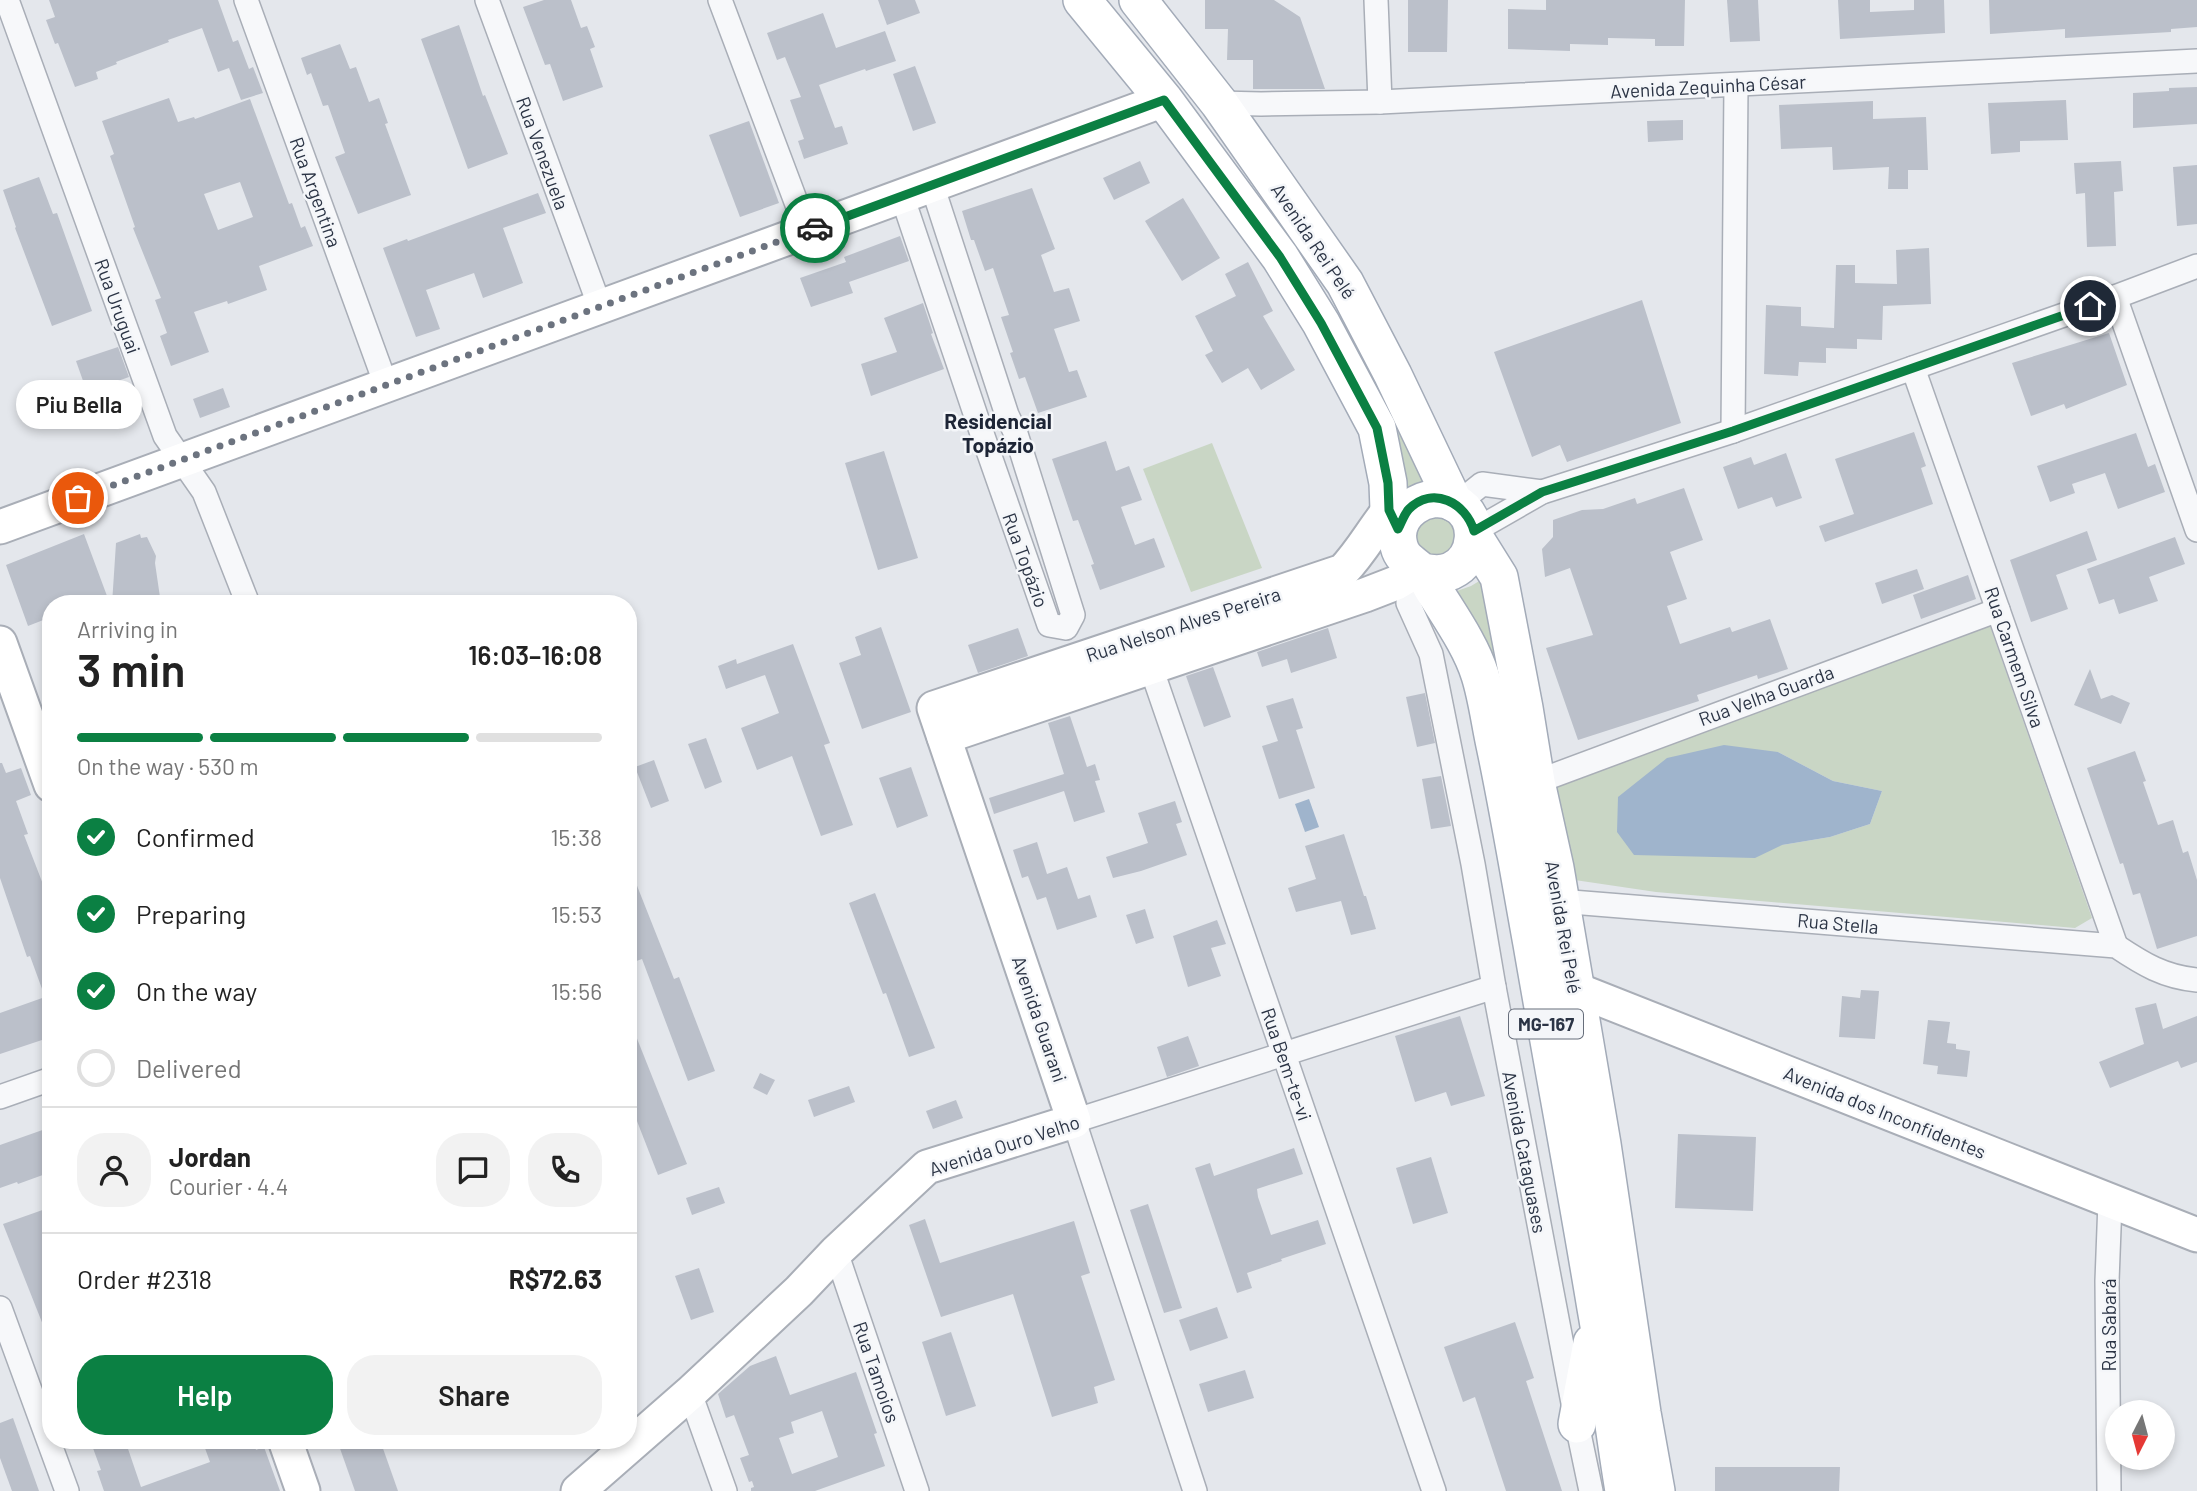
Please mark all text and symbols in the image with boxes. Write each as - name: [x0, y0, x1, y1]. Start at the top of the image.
- street label: Avenida Zequinha César: [1609, 69, 1807, 103]
- street label: Rua Venezuela: [512, 93, 574, 213]
- street label: Rua Argentina: [285, 134, 347, 250]
- street label: Avenida Rei Pelé: [1267, 179, 1361, 303]
- courier: [780, 193, 850, 263]
- icon: car: [796, 209, 834, 247]
- street label: Rua Uruguai: [90, 255, 146, 357]
- pin: [2060, 276, 2120, 336]
- icon: home: [2071, 287, 2109, 325]
- callout: Piu Bella: [15, 379, 141, 428]
- text: Piu Bella: [36, 390, 122, 418]
- district label: Residencial Topázio: [944, 408, 1052, 457]
- pin: [48, 468, 108, 528]
- icon: bag: [59, 479, 97, 517]
- street label: Rua Topázio: [998, 510, 1054, 610]
- street label: Rua Nelson Alves Pereira: [1083, 582, 1283, 666]
- street label: Rua Carmem Silva: [1980, 584, 2050, 730]
- text: Arriving in: [77, 615, 178, 643]
- text: 16:03–16:08: [468, 639, 602, 670]
- text: 3 min: [77, 641, 186, 696]
- street label: Rua Velha Guarda: [1695, 660, 1837, 730]
- text: On the way · 530 m: [77, 752, 259, 780]
- icon: check: [77, 818, 115, 856]
- text: Confirmed: [136, 821, 255, 852]
- text: 15:38: [551, 823, 602, 851]
- street label: Avenida Rei Pelé: [1541, 859, 1587, 995]
- icon: check: [77, 895, 115, 933]
- text: Preparing: [136, 898, 246, 929]
- text: 15:53: [551, 900, 602, 928]
- street label: Rua Stella: [1796, 908, 1880, 938]
- street label: Avenida Guarani: [1008, 953, 1072, 1085]
- icon: check: [77, 972, 115, 1010]
- text: On the way: [136, 975, 257, 1006]
- text: 15:56: [551, 977, 602, 1005]
- street label: Rua Bem-te-vi: [1257, 1004, 1317, 1124]
- road number: MG-167: [1509, 1009, 1583, 1038]
- text: Delivered: [136, 1052, 242, 1083]
- street label: Avenida dos Inconfidentes: [1781, 1061, 1989, 1163]
- street label: Avenida Cataguases: [1498, 1069, 1552, 1235]
- street label: Avenida Ouro Velho: [926, 1110, 1082, 1180]
- button: person: [77, 1133, 151, 1207]
- button: chat: [436, 1133, 510, 1207]
- button: phone: [528, 1133, 602, 1207]
- text: Jordan: [169, 1141, 251, 1172]
- text: Courier · 4.4: [169, 1172, 288, 1200]
- text: Order #2318: [77, 1263, 212, 1294]
- text: R$72.63: [509, 1263, 602, 1294]
- street label: Rua Sabará: [2097, 1279, 2120, 1371]
- street label: Rua Tamoios: [849, 1318, 905, 1426]
- button: Help: [77, 1355, 333, 1435]
- button: Share: [347, 1355, 602, 1435]
- north arrow: [2105, 1400, 2175, 1470]
- map controls: [2105, 1400, 2175, 1470]

